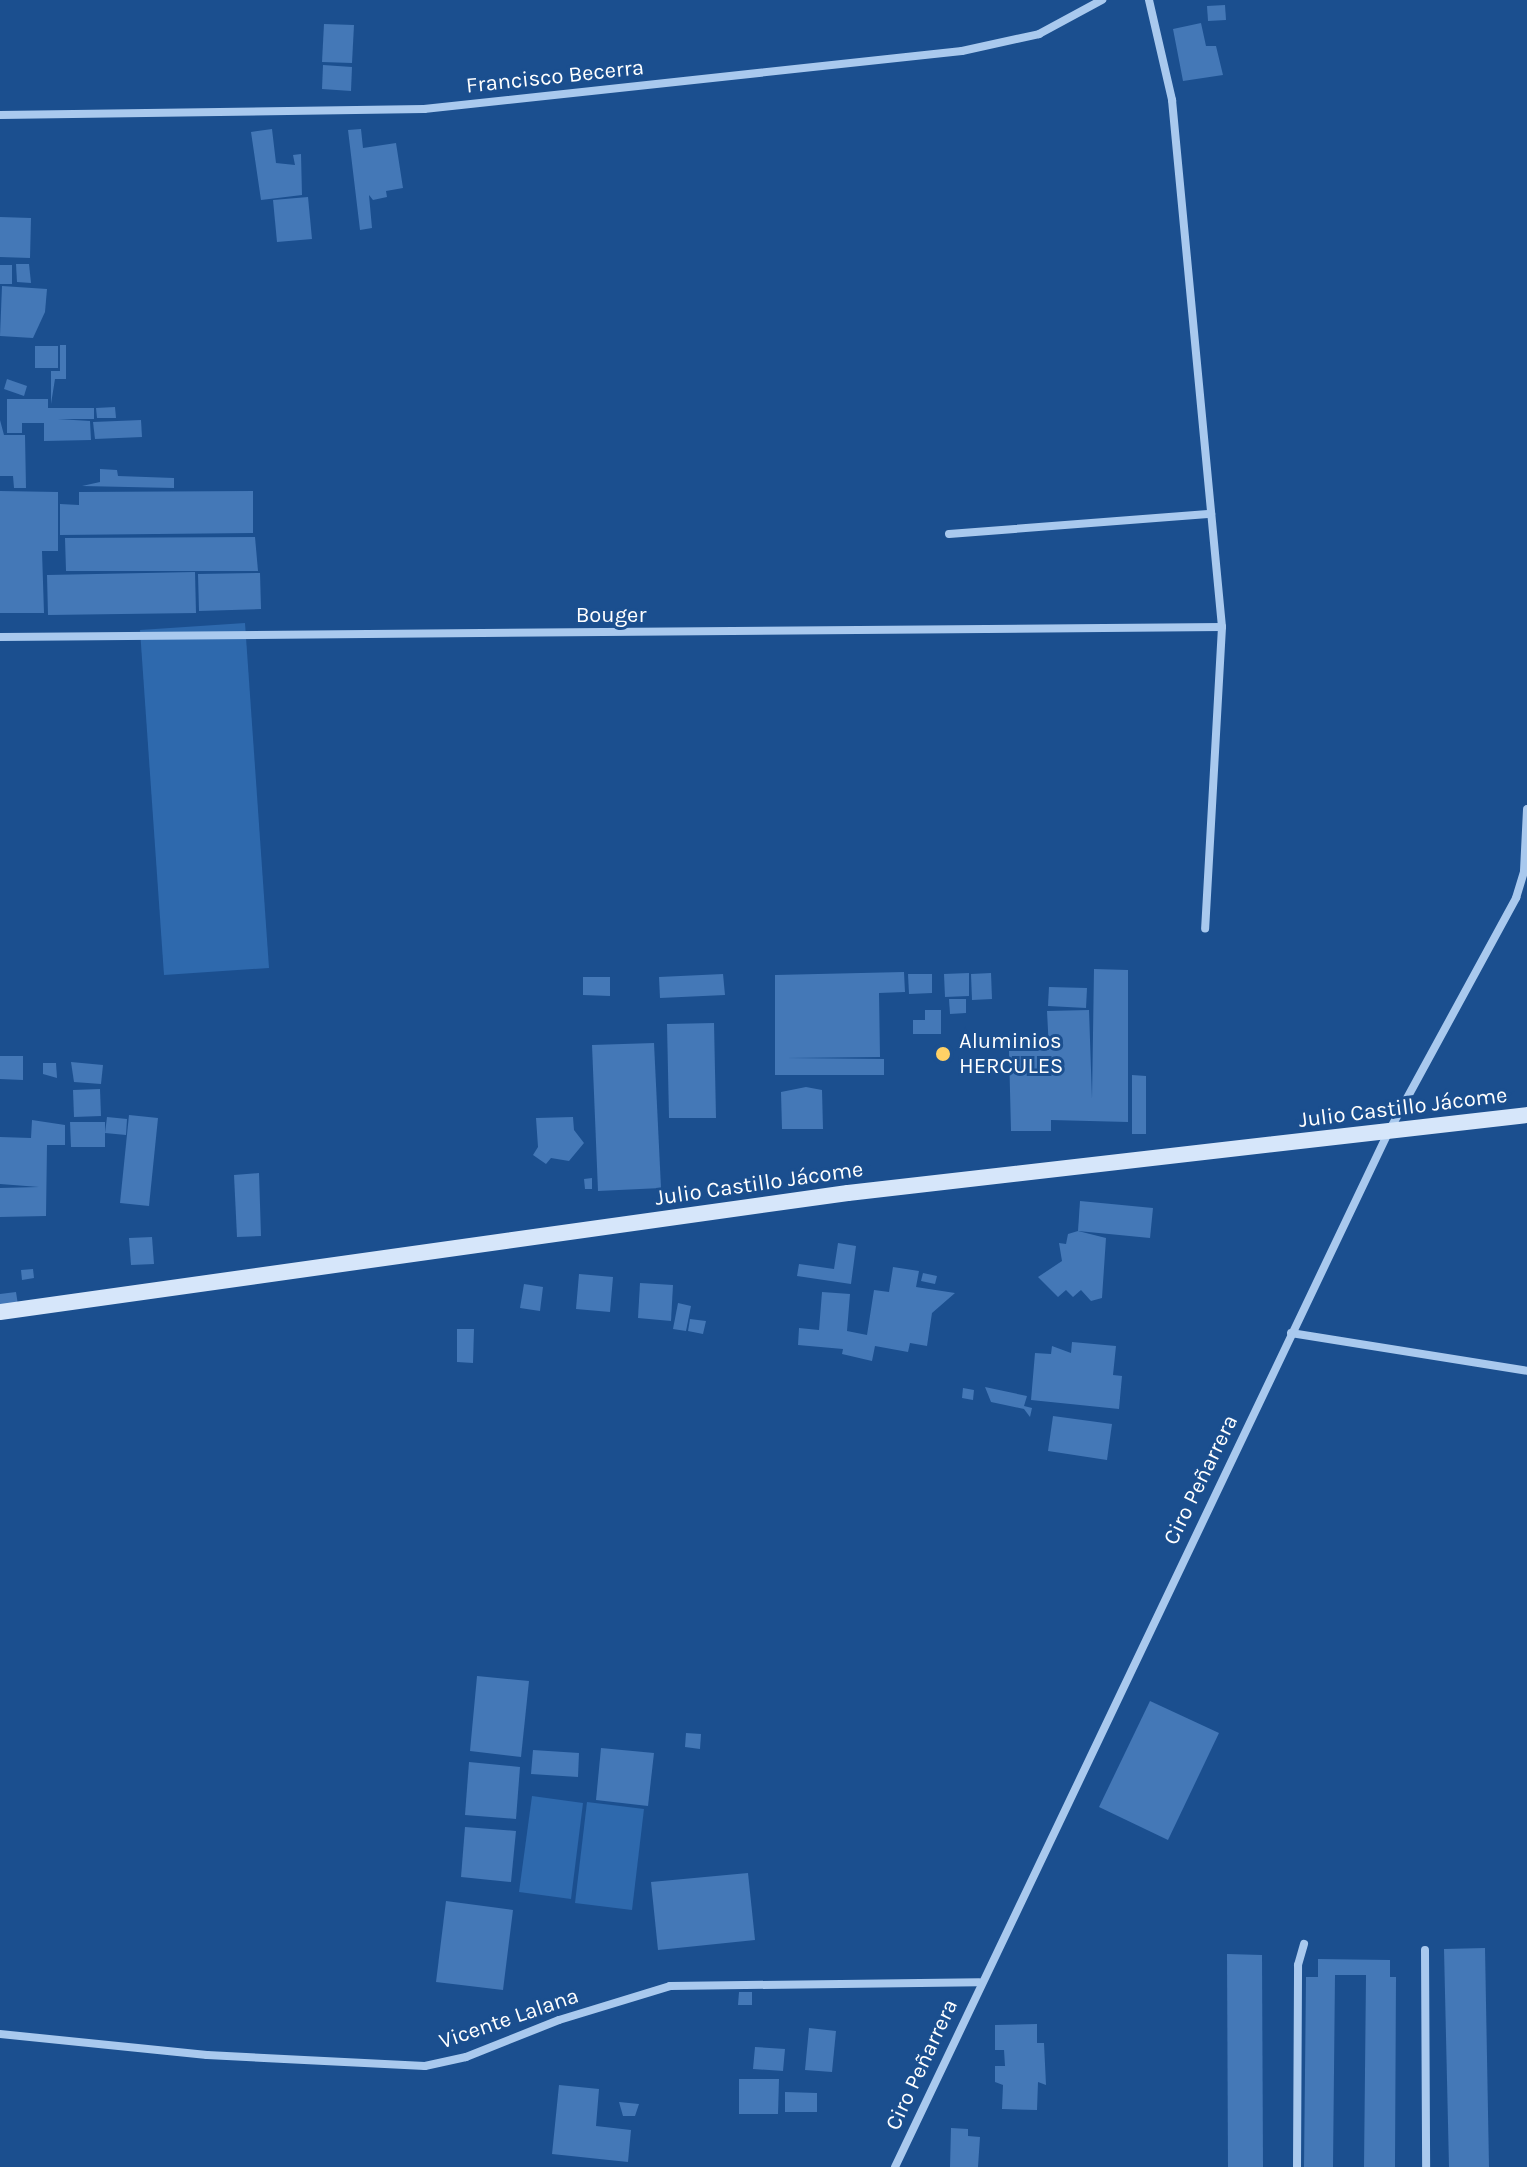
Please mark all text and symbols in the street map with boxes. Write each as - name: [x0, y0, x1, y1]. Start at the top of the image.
- street label: Francisco Becerra: [465, 55, 645, 99]
- street label: Bouger: [576, 603, 646, 629]
- place label: Aluminios HERCULES: [959, 1028, 1063, 1080]
- marker: Aluminios HERCULES: [934, 1045, 952, 1063]
- street label: Julio Castillo Jácome: [1297, 1082, 1509, 1134]
- street label: Julio Castillo Jácome: [653, 1156, 865, 1212]
- street label: Ciro Peñarrera: [1158, 1411, 1244, 1549]
- street label: Vicente Lalana: [436, 1983, 582, 2055]
- street label: Ciro Peñarrera: [880, 1995, 964, 2135]

